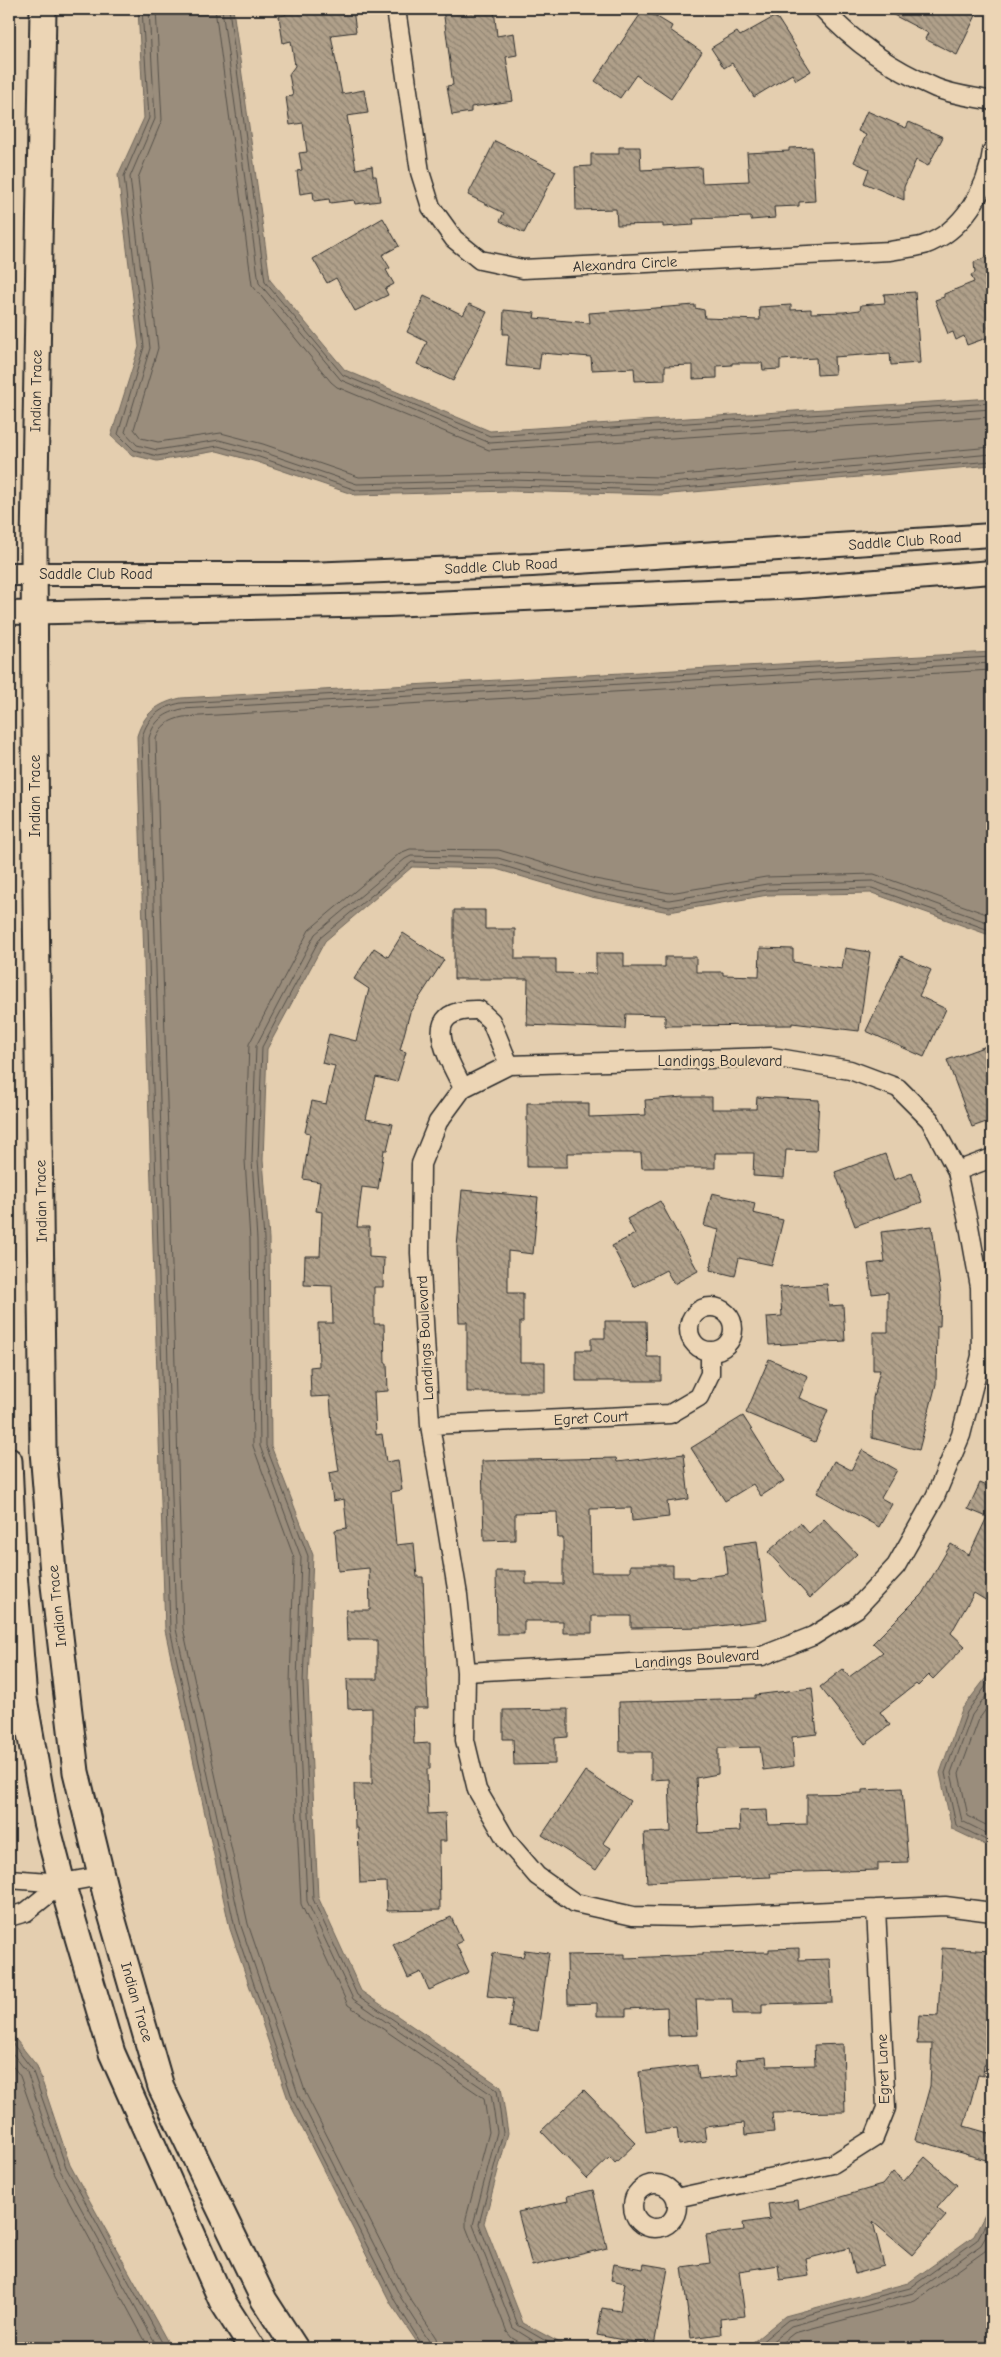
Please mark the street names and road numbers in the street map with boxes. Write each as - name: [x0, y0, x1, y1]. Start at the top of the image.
- street label: Alexandra Circle: [572, 252, 678, 276]
- street label: Indian Trace: [26, 349, 46, 432]
- street label: Saddle Club Road: [848, 528, 962, 554]
- street label: Saddle Club Road: [444, 554, 558, 578]
- street label: Saddle Club Road: [39, 565, 153, 583]
- street label: Indian Trace: [26, 754, 44, 837]
- street label: Landings Boulevard: [658, 1052, 783, 1070]
- street label: Indian Trace: [31, 1159, 51, 1242]
- street label: Landings Boulevard: [413, 1275, 437, 1401]
- street label: Egret Court: [553, 1407, 629, 1429]
- street label: Indian Trace: [44, 1564, 70, 1648]
- street label: Landings Boulevard: [634, 1646, 760, 1672]
- street label: Indian Trace: [117, 1960, 157, 2045]
- street label: Egret Lane: [873, 2033, 893, 2104]

